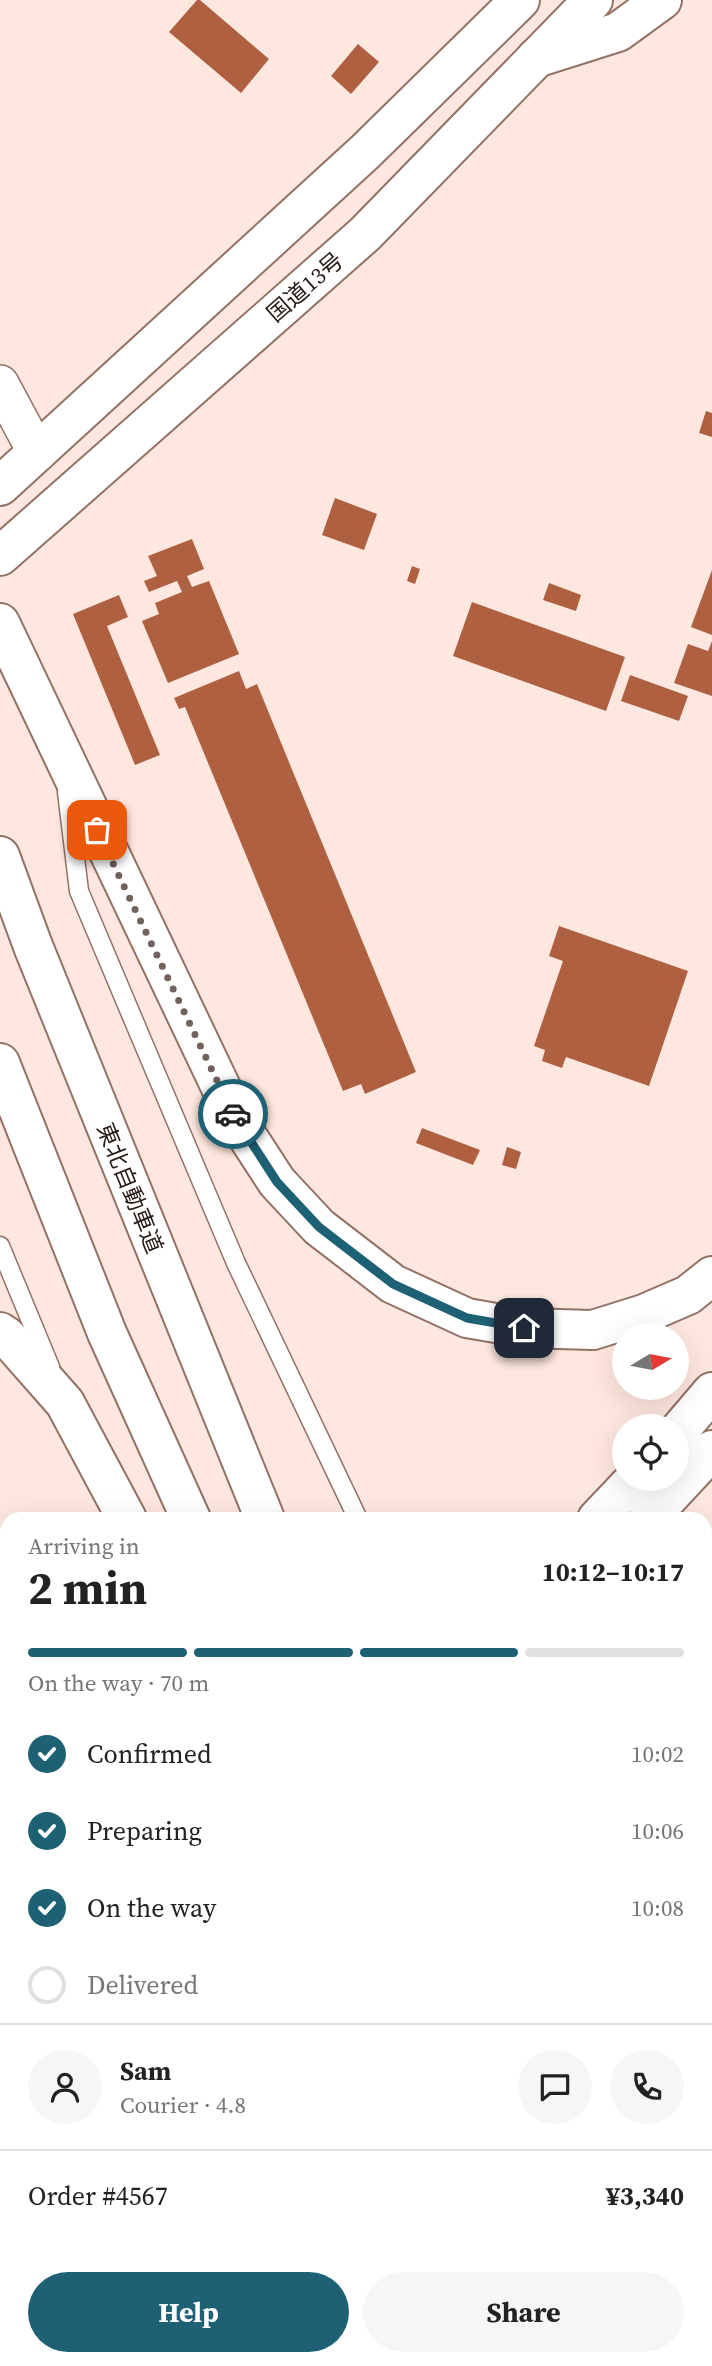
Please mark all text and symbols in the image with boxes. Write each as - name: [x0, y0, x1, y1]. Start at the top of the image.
- street label: 国道13号: [260, 245, 350, 329]
- pin: [67, 800, 127, 860]
- icon: bag: [78, 811, 116, 849]
- courier: [198, 1079, 268, 1149]
- icon: car: [214, 1095, 252, 1133]
- street label: 東北自動車道: [89, 1118, 171, 1258]
- pin: [494, 1298, 554, 1358]
- icon: home: [505, 1309, 543, 1347]
- north arrow: [612, 1323, 690, 1400]
- map controls: [612, 1323, 689, 1491]
- button: locate: [612, 1414, 689, 1491]
- text: Arriving in: [28, 1530, 140, 1562]
- text: 10:12–10:17: [542, 1554, 684, 1590]
- text: 2 min: [28, 1556, 147, 1619]
- text: On the way · 70 m: [28, 1667, 209, 1699]
- icon: check: [28, 1735, 66, 1773]
- text: Confirmed: [87, 1736, 212, 1772]
- text: 10:02: [631, 1738, 684, 1770]
- icon: check: [28, 1812, 66, 1850]
- text: Preparing: [87, 1813, 202, 1849]
- text: 10:06: [631, 1815, 684, 1847]
- icon: check: [28, 1889, 66, 1927]
- text: On the way: [87, 1890, 216, 1926]
- text: 10:08: [631, 1892, 684, 1924]
- text: Delivered: [87, 1967, 198, 2003]
- button: person: [28, 2050, 102, 2124]
- button: chat: [518, 2050, 592, 2124]
- button: phone: [610, 2050, 684, 2124]
- text: Sam: [120, 2053, 171, 2089]
- text: Courier · 4.8: [120, 2089, 246, 2121]
- text: Order #4567: [28, 2178, 168, 2214]
- text: ¥3,340: [606, 2178, 684, 2214]
- button: Help: [28, 2272, 349, 2352]
- button: Share: [363, 2272, 684, 2352]

